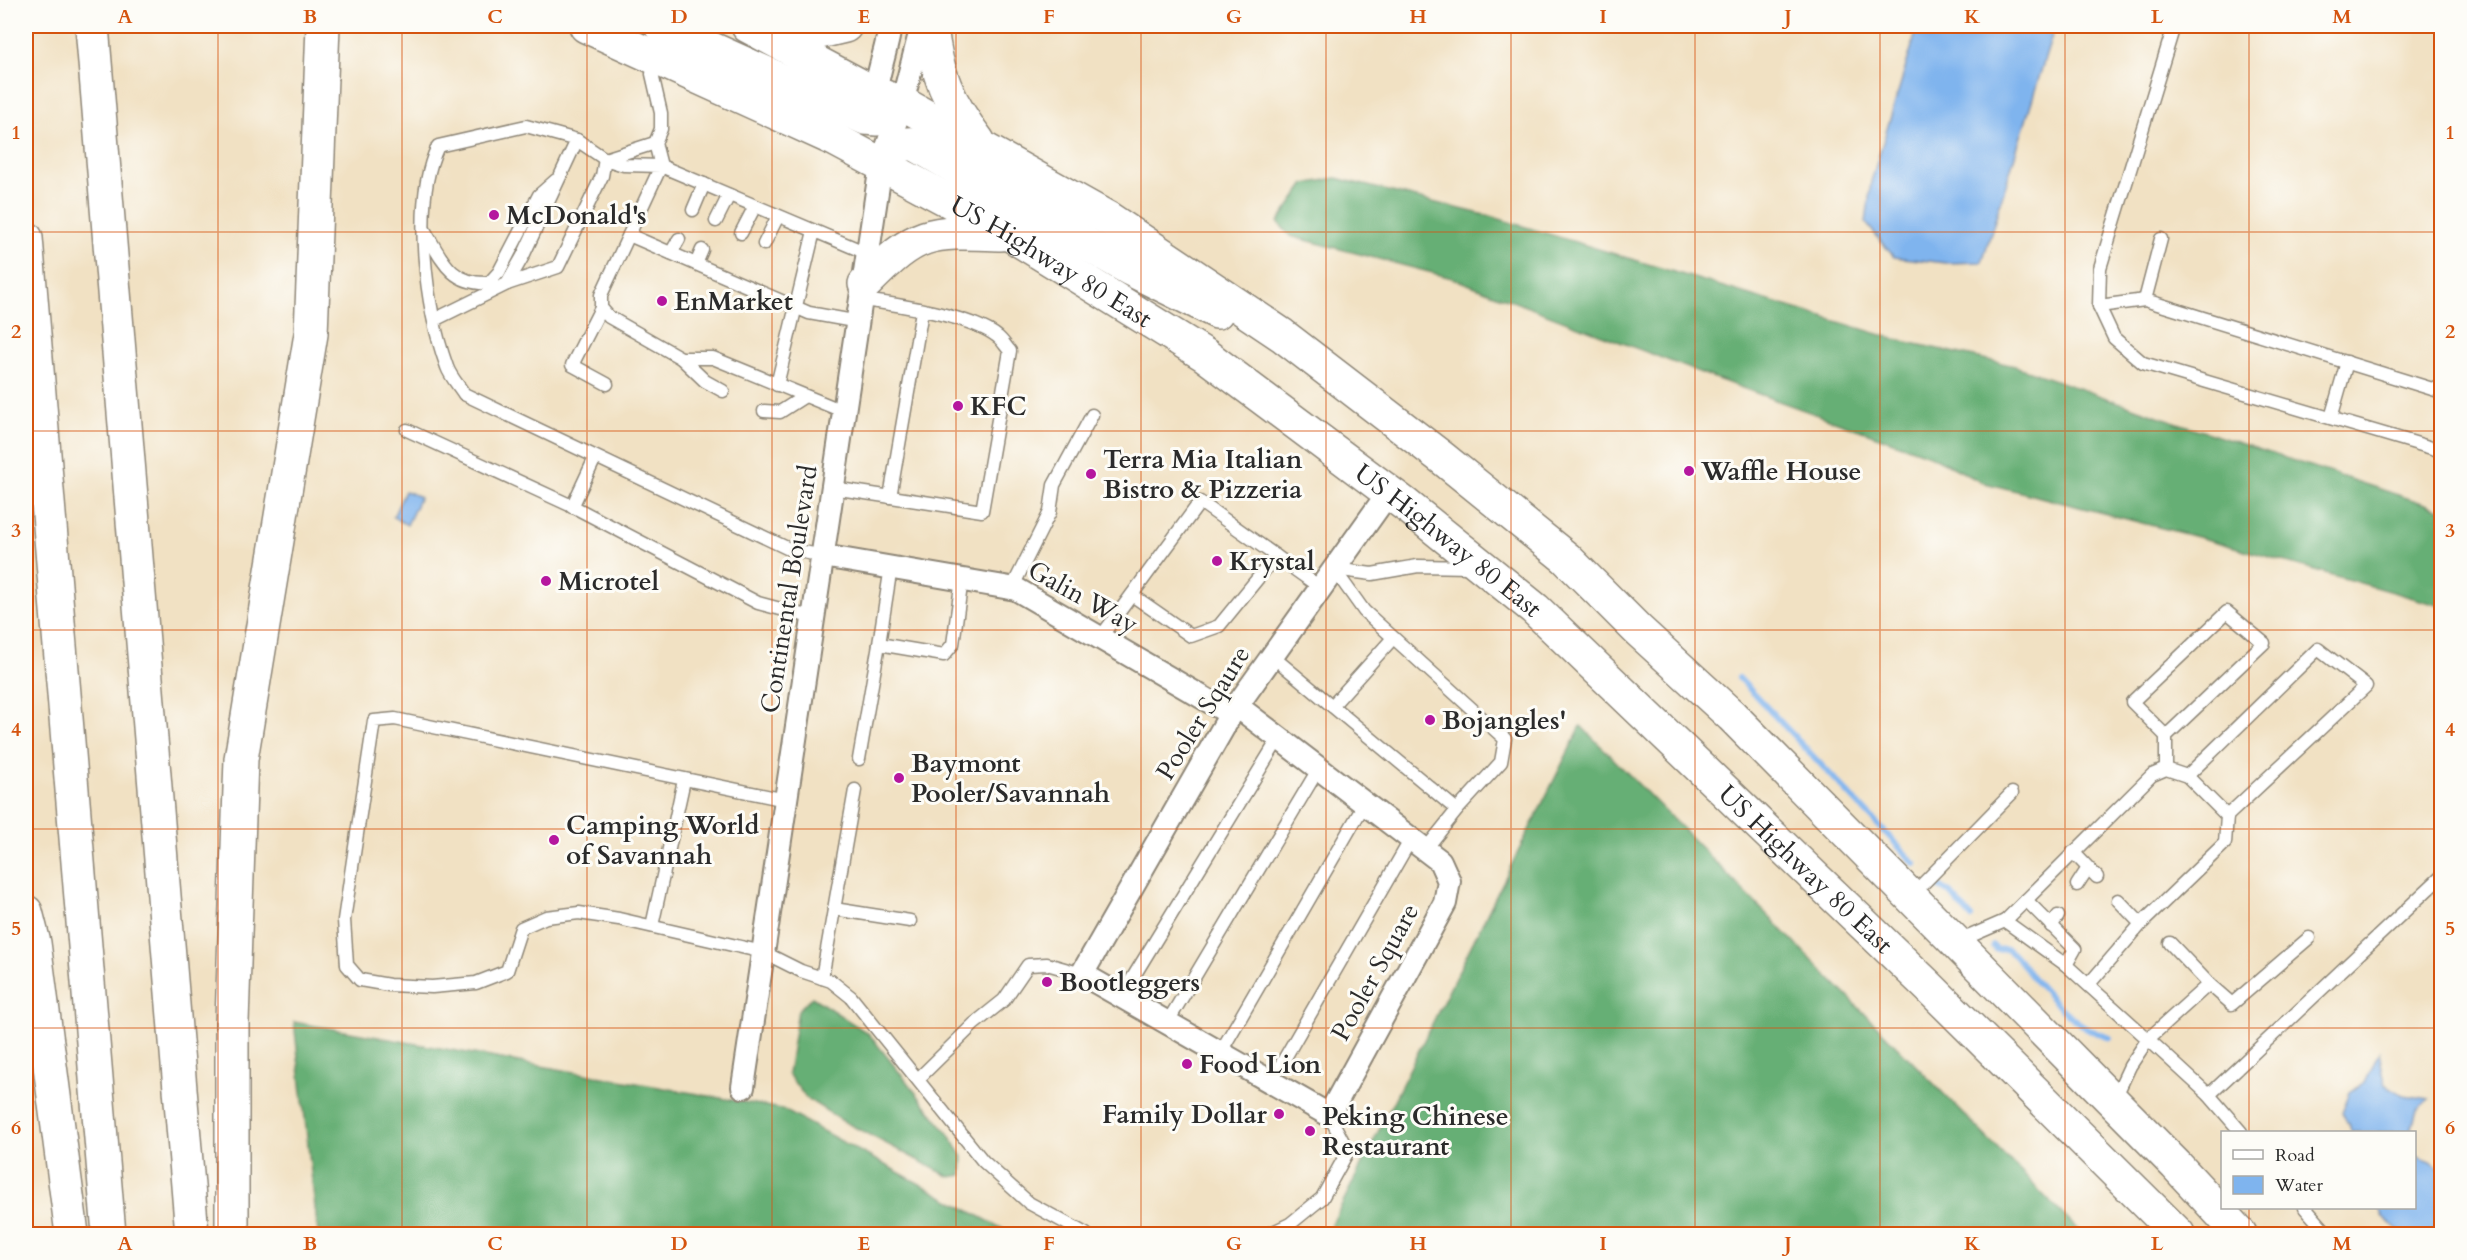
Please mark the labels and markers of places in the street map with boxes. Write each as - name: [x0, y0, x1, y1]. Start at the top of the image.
- place label: McDonald's: [506, 198, 647, 233]
- marker: McDonald's: [487, 208, 501, 222]
- place label: EnMarket: [674, 284, 793, 319]
- marker: EnMarket: [655, 294, 669, 308]
- place label: KFC: [970, 389, 1027, 424]
- marker: KFC: [951, 399, 965, 413]
- place label: Terra Mia Italian Bistro & Pizzeria: [1103, 442, 1303, 507]
- place label: Waffle House: [1700, 454, 1862, 489]
- marker: Waffle House: [1682, 464, 1696, 478]
- marker: Terra Mia Italian Bistro & Pizzeria: [1084, 467, 1098, 481]
- place label: Krystal: [1229, 544, 1315, 579]
- marker: Krystal: [1210, 554, 1224, 568]
- place label: Microtel: [558, 564, 660, 599]
- marker: Microtel: [539, 574, 553, 588]
- place label: Bojangles': [1442, 703, 1566, 738]
- marker: Bojangles': [1423, 713, 1437, 727]
- place label: Baymont Pooler/Savannah: [911, 746, 1110, 811]
- marker: Baymont Pooler/Savannah: [892, 771, 906, 785]
- place label: Camping World of Savannah: [566, 808, 759, 873]
- marker: Camping World of Savannah: [547, 833, 561, 847]
- place label: Bootleggers: [1059, 965, 1200, 1000]
- marker: Bootleggers: [1040, 975, 1054, 989]
- place label: Food Lion: [1199, 1047, 1322, 1082]
- marker: Food Lion: [1180, 1057, 1194, 1071]
- place label: Family Dollar: [1102, 1097, 1268, 1132]
- place label: Peking Chinese Restaurant: [1322, 1099, 1509, 1164]
- marker: Family Dollar: [1272, 1107, 1286, 1121]
- marker: Peking Chinese Restaurant: [1303, 1124, 1317, 1138]

